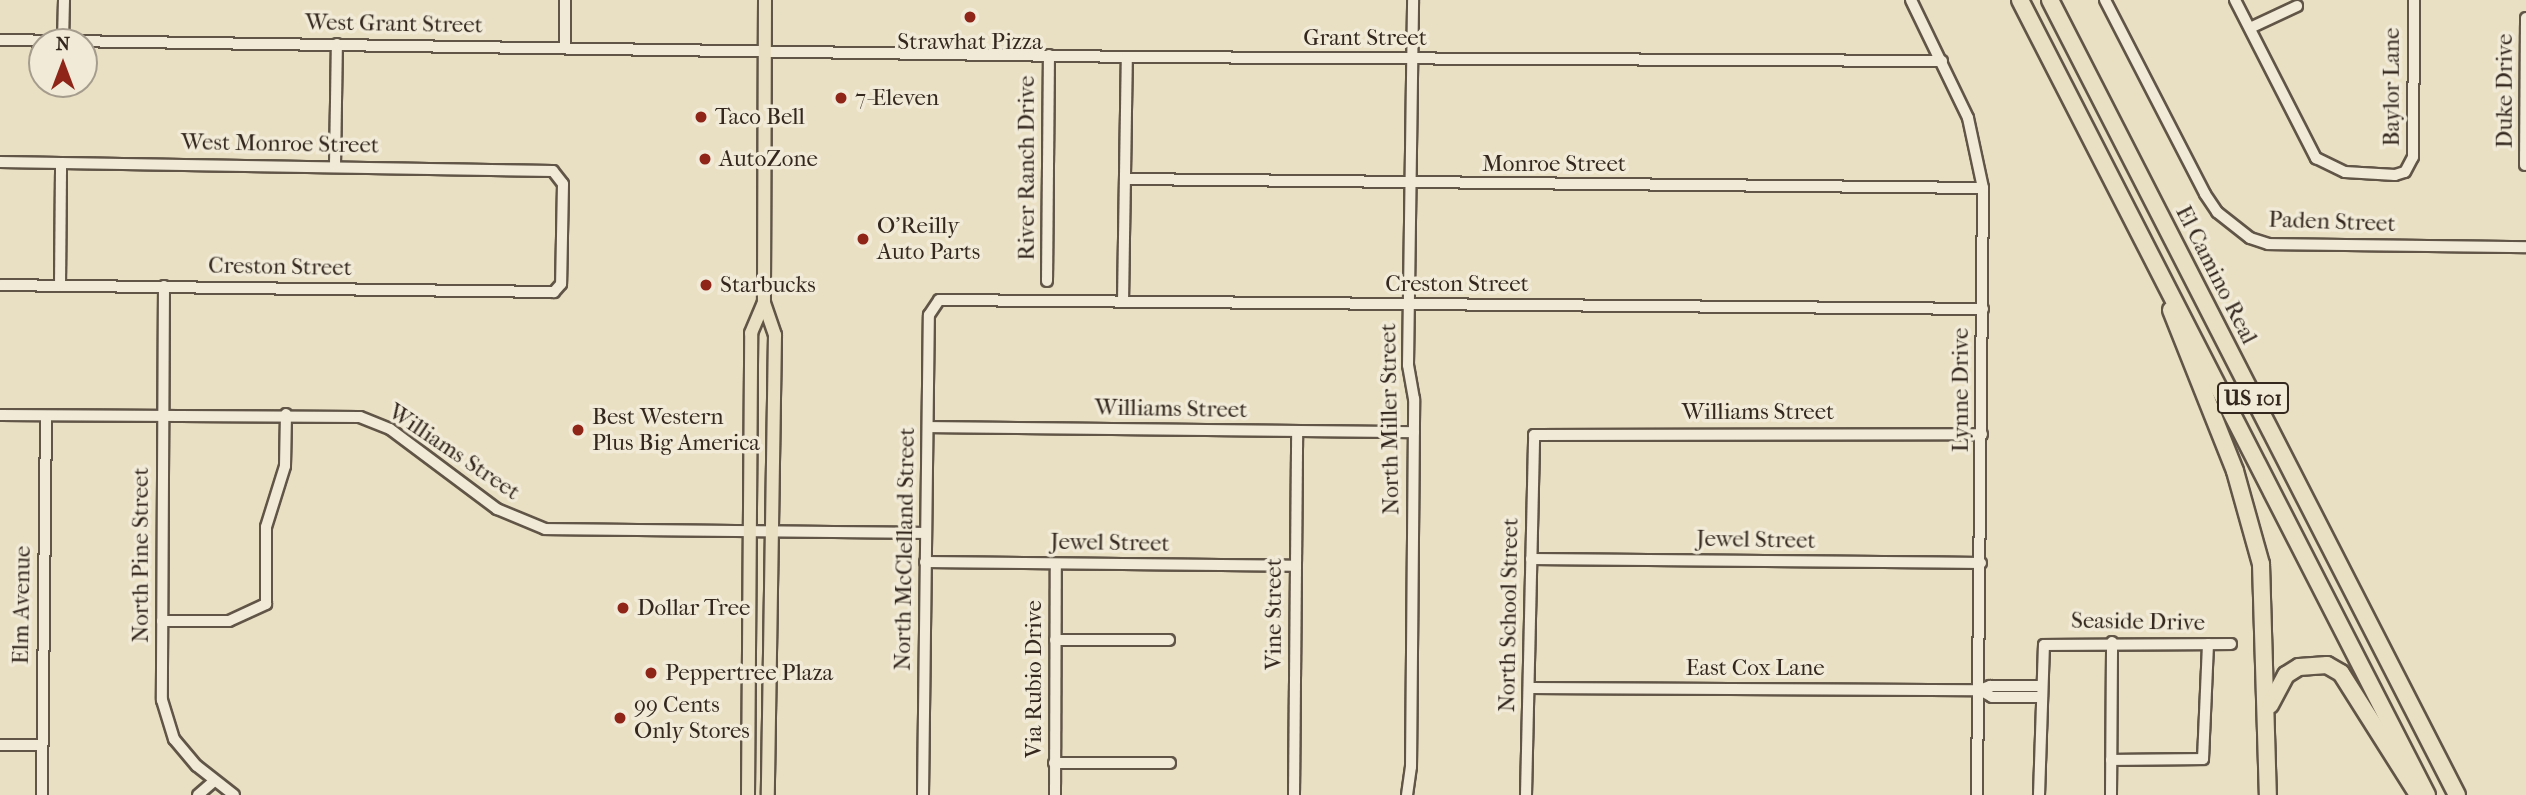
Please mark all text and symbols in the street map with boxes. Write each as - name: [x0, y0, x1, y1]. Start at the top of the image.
- street label: West Grant Street: [305, 9, 483, 39]
- marker: Strawhat Pizza: [962, 9, 978, 25]
- street label: Grant Street: [1303, 24, 1427, 52]
- north arrow: [28, 28, 98, 98]
- place label: Strawhat Pizza: [897, 28, 1043, 56]
- street label: Baylor Lane: [2378, 28, 2406, 146]
- text: N: [56, 33, 70, 55]
- street label: Duke Drive: [2491, 34, 2519, 148]
- street label: River Ranch Drive: [1013, 75, 1041, 261]
- place label: 7-Eleven: [855, 84, 939, 112]
- marker: 7-Eleven: [833, 90, 849, 106]
- place label: Taco Bell: [715, 103, 805, 131]
- marker: Taco Bell: [693, 109, 709, 125]
- street label: West Monroe Street: [181, 128, 379, 160]
- place label: AutoZone: [719, 145, 818, 173]
- street label: Monroe Street: [1482, 150, 1626, 178]
- marker: AutoZone: [697, 151, 713, 167]
- street label: El Camino Real: [2169, 201, 2263, 349]
- street label: Paden Street: [2268, 206, 2396, 238]
- place label: O'Reilly Auto Parts: [877, 212, 980, 266]
- marker: O'Reilly Auto Parts: [855, 231, 871, 247]
- street label: Creston Street: [208, 252, 352, 282]
- street label: Creston Street: [1385, 270, 1529, 298]
- place label: Starbucks: [720, 271, 816, 299]
- marker: Starbucks: [698, 277, 714, 293]
- street label: North Miller Street: [1375, 323, 1405, 515]
- street label: Lynne Drive: [1947, 328, 1975, 452]
- road number: US 101: [2216, 380, 2290, 416]
- street label: Williams Street: [1094, 394, 1248, 424]
- street label: Williams Street: [383, 398, 525, 506]
- street label: Williams Street: [1682, 398, 1834, 426]
- place label: Best Western Plus Big America: [592, 403, 760, 457]
- marker: Best Western Plus Big America: [570, 422, 586, 438]
- street label: North McClelland Street: [889, 427, 921, 671]
- street label: North Pine Street: [127, 467, 155, 643]
- street label: North School Street: [1494, 518, 1524, 712]
- street label: Jewel Street: [1696, 525, 1816, 555]
- street label: Jewel Street: [1050, 528, 1170, 558]
- street label: Elm Avenue: [7, 545, 37, 665]
- street label: Vine Street: [1260, 558, 1288, 670]
- place label: Dollar Tree: [637, 594, 750, 622]
- marker: Dollar Tree: [615, 600, 631, 616]
- street label: Via Rubio Drive: [1020, 600, 1048, 758]
- street label: Seaside Drive: [2071, 607, 2205, 637]
- street label: East Cox Lane: [1685, 654, 1825, 682]
- place label: Peppertree Plaza: [665, 659, 833, 687]
- marker: Peppertree Plaza: [643, 665, 659, 681]
- place label: 99 Cents Only Stores: [634, 691, 750, 745]
- marker: 99 Cents Only Stores: [612, 710, 628, 726]

